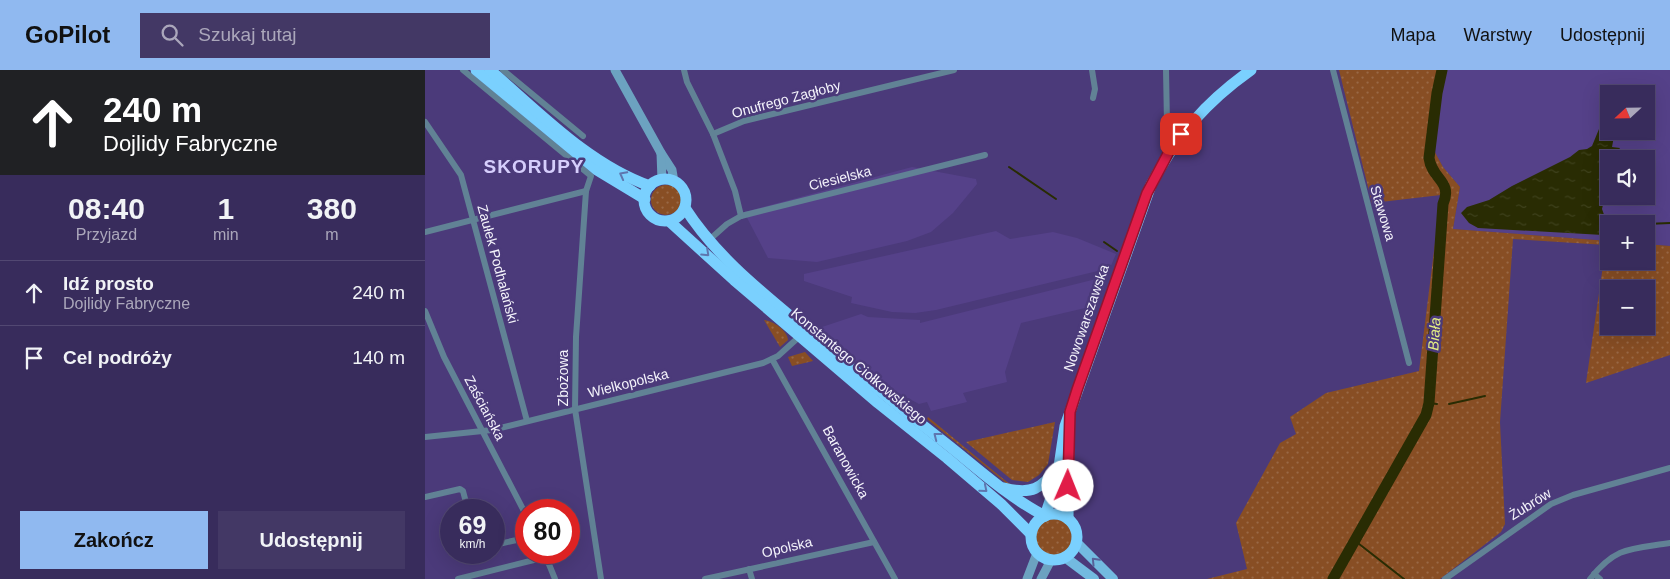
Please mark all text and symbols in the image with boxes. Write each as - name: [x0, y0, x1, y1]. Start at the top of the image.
- search box: [140, 13, 490, 58]
- text: GoPilot: [25, 21, 110, 48]
- icon: search: [158, 21, 186, 49]
- text: Szukaj tutaj: [198, 24, 297, 45]
- text: Mapa: [1391, 25, 1436, 45]
- text: Warstwy: [1464, 25, 1532, 45]
- text: Udostępnij: [1560, 25, 1645, 45]
- street label: Onufrego Zagłoby: [730, 77, 842, 121]
- north arrow: [1600, 85, 1655, 140]
- map controls: [1600, 85, 1655, 335]
- icon: ahead: [20, 90, 85, 155]
- text: 240 m: [103, 90, 202, 129]
- pin: [1160, 113, 1202, 155]
- icon: arrive: [1167, 120, 1195, 148]
- text: Dojlidy Fabryczne: [103, 131, 278, 156]
- button: sound: [1600, 150, 1655, 205]
- district label: SKORUPY: [484, 156, 584, 177]
- street label: Ciesielska: [807, 162, 873, 193]
- one-way arrow: [619, 171, 628, 181]
- street label: Stawowa: [1367, 183, 1399, 243]
- text: 08:40: [68, 192, 145, 225]
- text: 1: [217, 192, 234, 225]
- text: 380: [307, 192, 357, 225]
- street label: Zaułek Podhalański: [474, 203, 522, 325]
- button: +: [1600, 215, 1655, 270]
- text: Przyjazd: [76, 226, 137, 243]
- text: min: [213, 226, 239, 243]
- text: m: [325, 226, 338, 243]
- one-way arrow: [700, 247, 709, 256]
- street label: Nowowarszawska: [1060, 262, 1112, 374]
- text: Idź prosto: [63, 273, 154, 294]
- icon: ahead: [20, 279, 48, 307]
- button: −: [1600, 280, 1655, 335]
- text: 240 m: [352, 282, 405, 303]
- text: Dojlidy Fabryczne: [63, 295, 190, 312]
- street label: Konstantego Ciołkowskiego: [788, 305, 930, 428]
- water label: Biała: [1424, 317, 1444, 351]
- icon: arrive: [20, 344, 48, 372]
- text: Cel podróży: [63, 347, 172, 368]
- text: 140 m: [352, 347, 405, 368]
- street label: Zbożowa: [555, 349, 571, 406]
- street label: Wielkopolska: [586, 365, 670, 401]
- street label: Zaściańska: [461, 373, 509, 443]
- street label: Baranowicka: [820, 423, 873, 501]
- one-way arrow: [933, 433, 942, 442]
- position arrow: [1041, 459, 1093, 511]
- one-way arrow: [978, 484, 987, 492]
- street label: Żubrów: [1505, 484, 1555, 523]
- speed limit sign: 80: [515, 499, 580, 564]
- button: Zakończ: [20, 511, 208, 569]
- button: Udostępnij: [218, 511, 405, 569]
- text: 69: [459, 511, 486, 539]
- street label: Opolska: [760, 533, 814, 561]
- text: km/h: [459, 537, 486, 551]
- one-way arrow: [1092, 558, 1101, 567]

